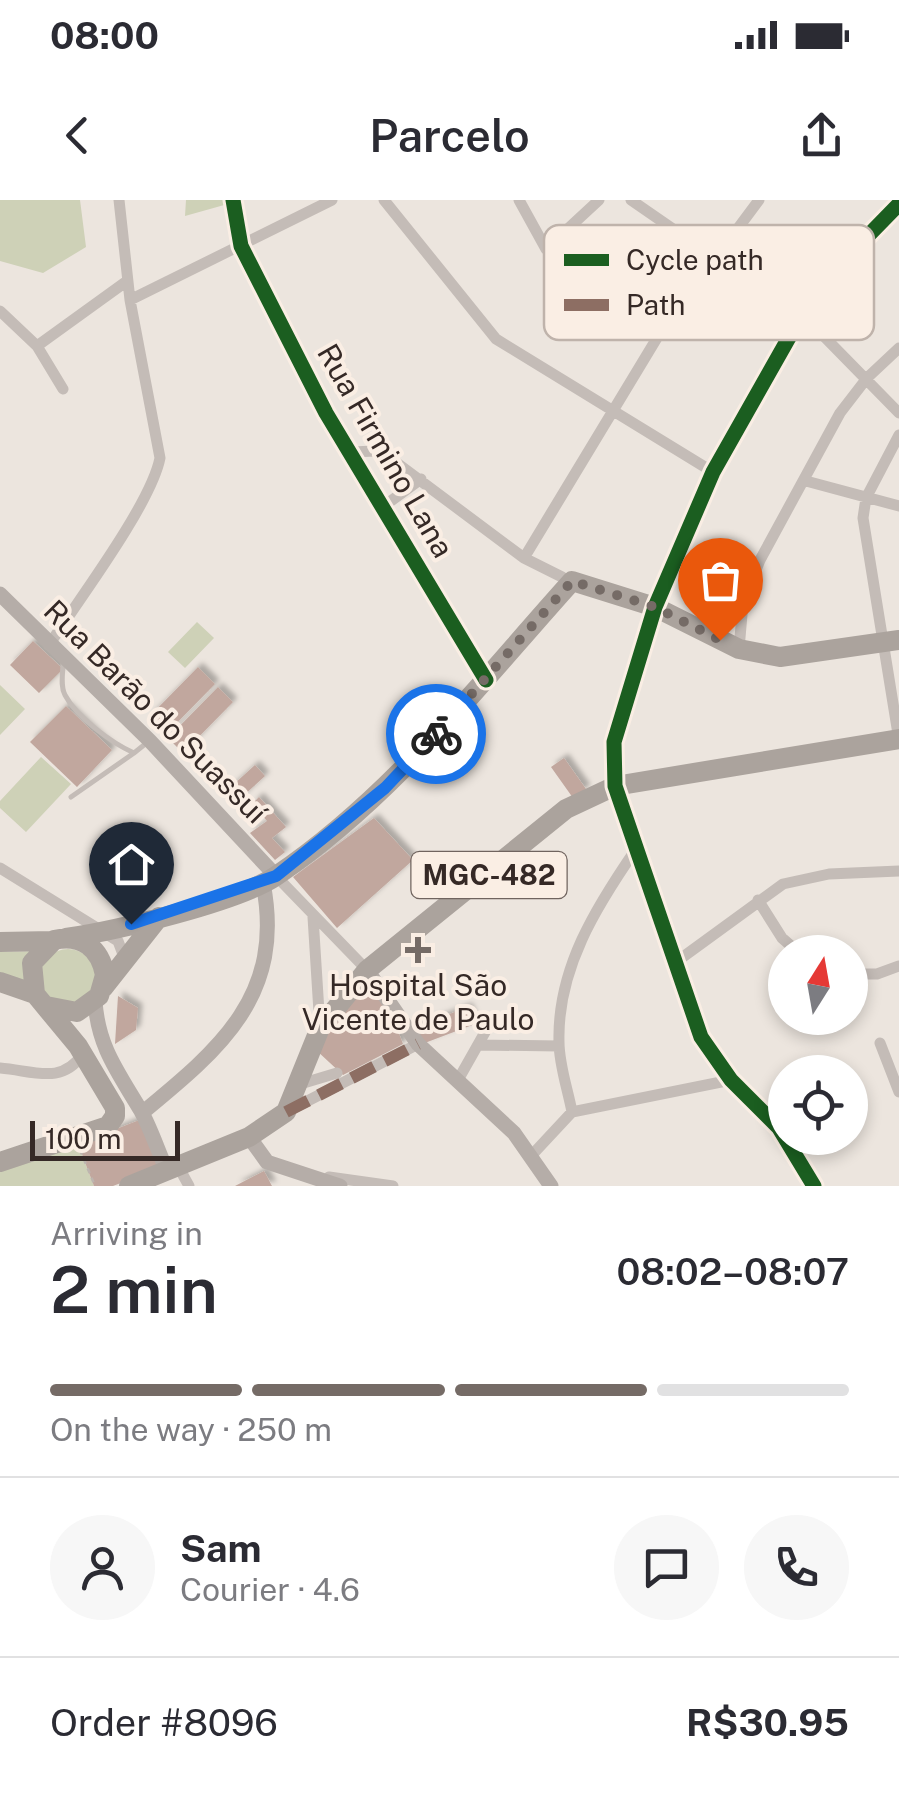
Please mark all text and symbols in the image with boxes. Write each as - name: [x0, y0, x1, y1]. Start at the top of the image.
- text: 08:00: [50, 13, 159, 58]
- icon: back: [50, 108, 105, 163]
- icon: share: [794, 108, 849, 163]
- text: Parcelo: [369, 109, 530, 162]
- legend: [544, 225, 874, 340]
- text: Cycle path: [626, 243, 764, 276]
- text: Path: [626, 288, 685, 321]
- street label: Rua Firmino Lana: [310, 337, 462, 564]
- pin: [678, 538, 763, 641]
- icon: bag: [693, 553, 748, 608]
- street label: Rua Barão do Suassuí: [37, 592, 275, 831]
- courier: [386, 684, 486, 784]
- icon: bike: [409, 707, 464, 762]
- pin: [89, 822, 174, 925]
- icon: home: [104, 837, 159, 892]
- road number: MGC-482: [412, 852, 566, 898]
- north arrow: [768, 935, 868, 1035]
- map controls: [768, 935, 868, 1155]
- marker: Hospital São Vicente de Paulo: [405, 937, 431, 963]
- place label: Hospital São Vicente de Paulo: [302, 967, 534, 1037]
- button: locate: [768, 1055, 868, 1155]
- scale bar: [30, 1116, 180, 1160]
- text: 100 m: [45, 1122, 122, 1155]
- text: Arriving in: [50, 1215, 203, 1252]
- text: 08:02–08:07: [616, 1249, 849, 1294]
- text: 2 min: [50, 1251, 218, 1328]
- text: On the way · 250 m: [50, 1411, 332, 1448]
- button: person: [50, 1515, 155, 1620]
- button: chat: [614, 1515, 719, 1620]
- button: phone: [744, 1515, 849, 1620]
- text: Sam: [180, 1526, 262, 1571]
- text: Courier · 4.6: [180, 1571, 360, 1608]
- text: Order #8096: [50, 1700, 278, 1745]
- text: R$30.95: [686, 1700, 849, 1745]

